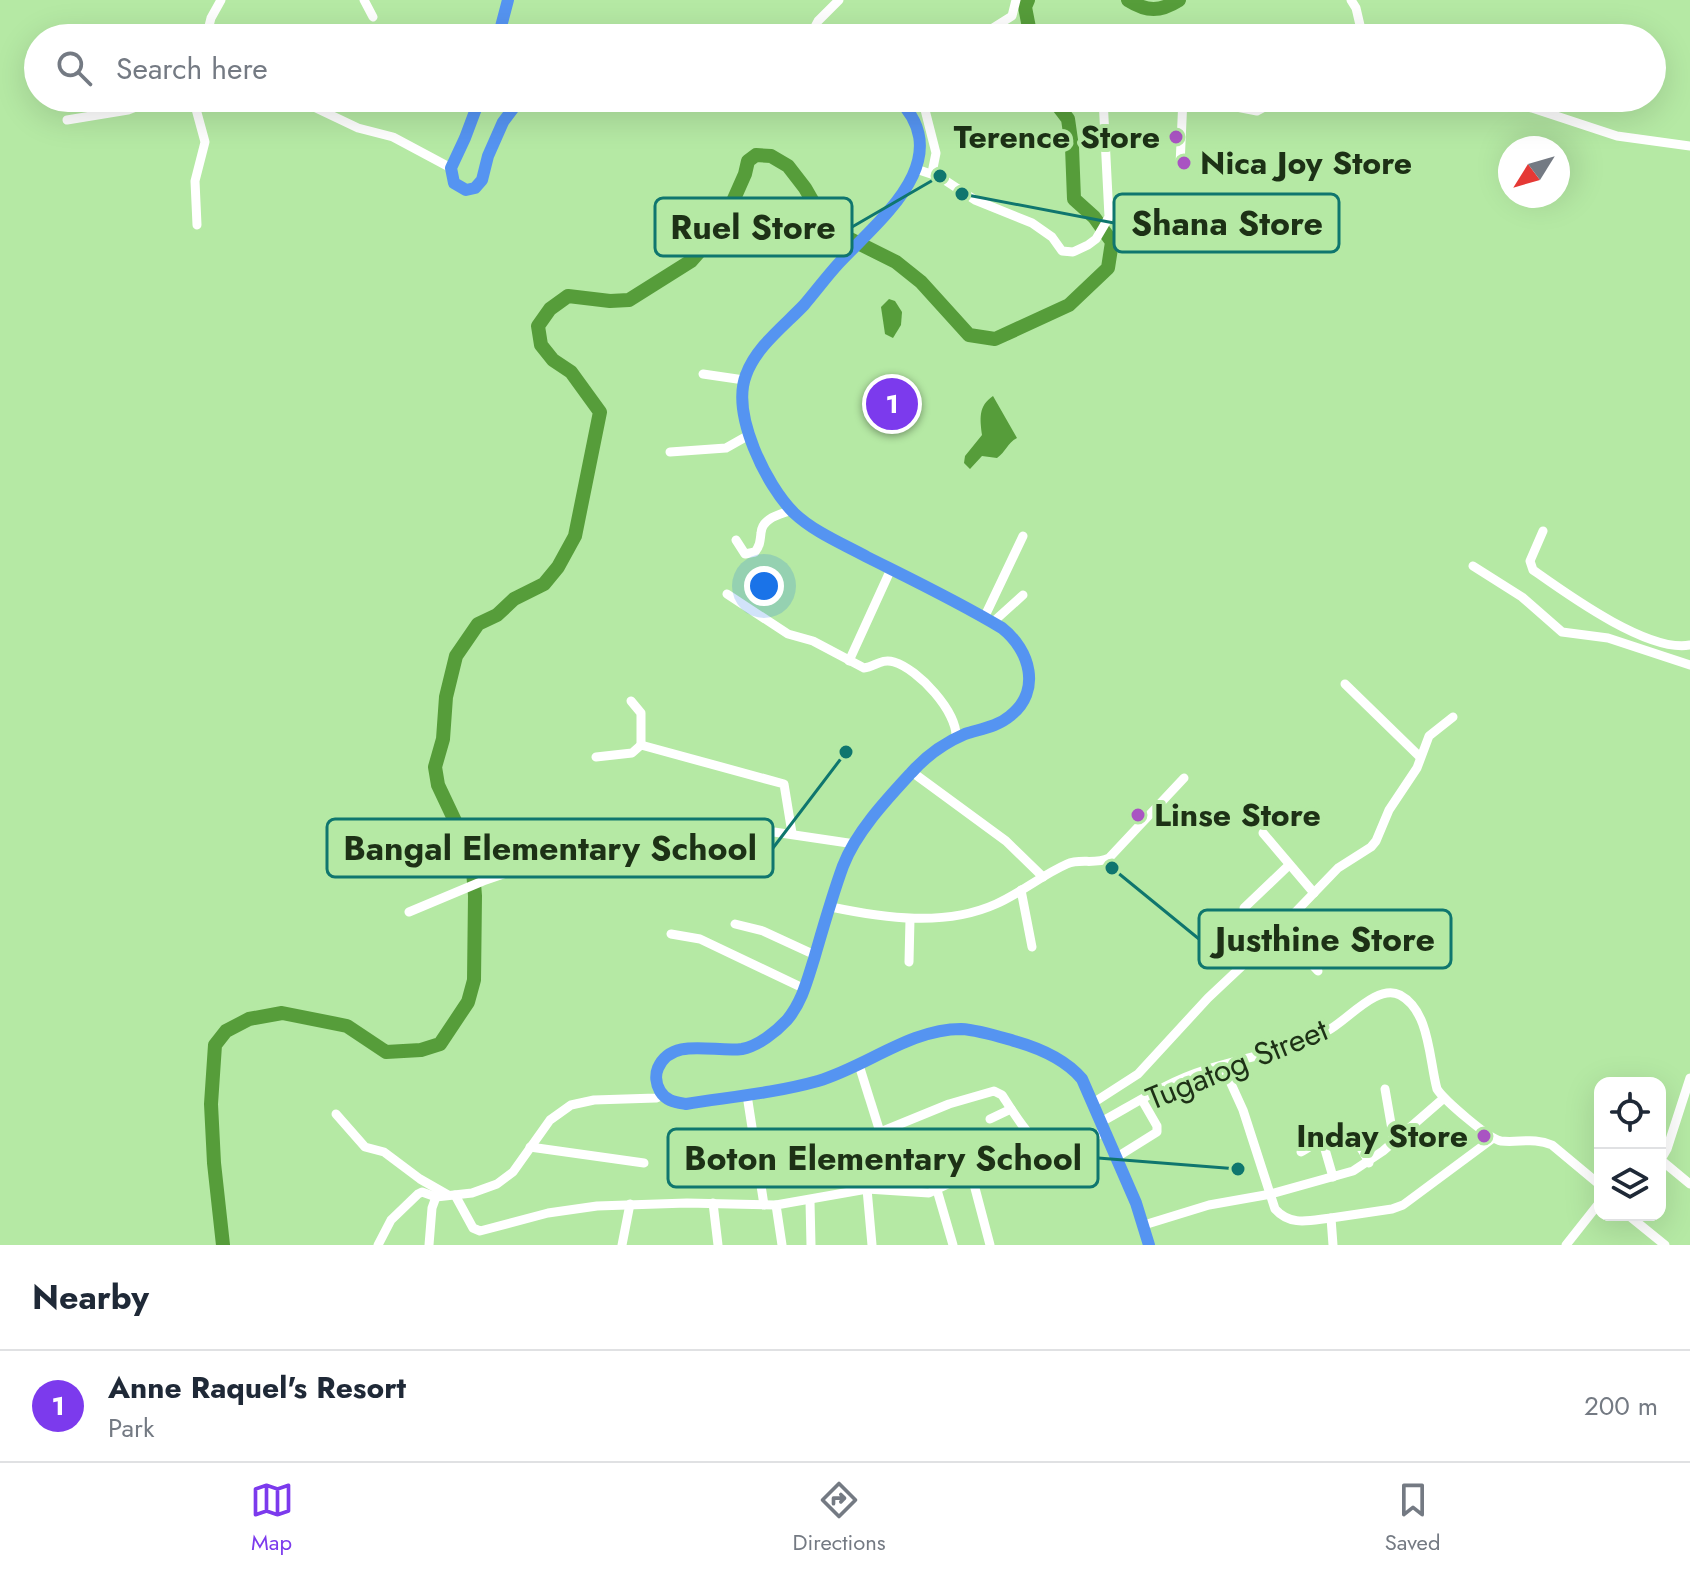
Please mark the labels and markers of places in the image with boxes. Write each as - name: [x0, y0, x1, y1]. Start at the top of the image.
- place label: Terence Store: [954, 114, 1160, 160]
- marker: Terence Store: [1167, 128, 1185, 146]
- place label: Nica Joy Store: [1200, 140, 1412, 186]
- marker: Nica Joy Store: [1175, 154, 1193, 172]
- callout: Shana Store: [1114, 194, 1339, 252]
- callout: Ruel Store: [655, 198, 852, 256]
- pin: 1: [866, 374, 918, 434]
- place label: Linse Store: [1154, 792, 1321, 838]
- marker: Linse Store: [1129, 806, 1147, 824]
- callout: Bangal Elementary School: [327, 819, 773, 877]
- callout: Justhine Store: [1199, 910, 1451, 968]
- place label: Inday Store: [1296, 1113, 1468, 1159]
- marker: Inday Store: [1475, 1127, 1493, 1145]
- callout: Boton Elementary School: [668, 1129, 1098, 1187]

